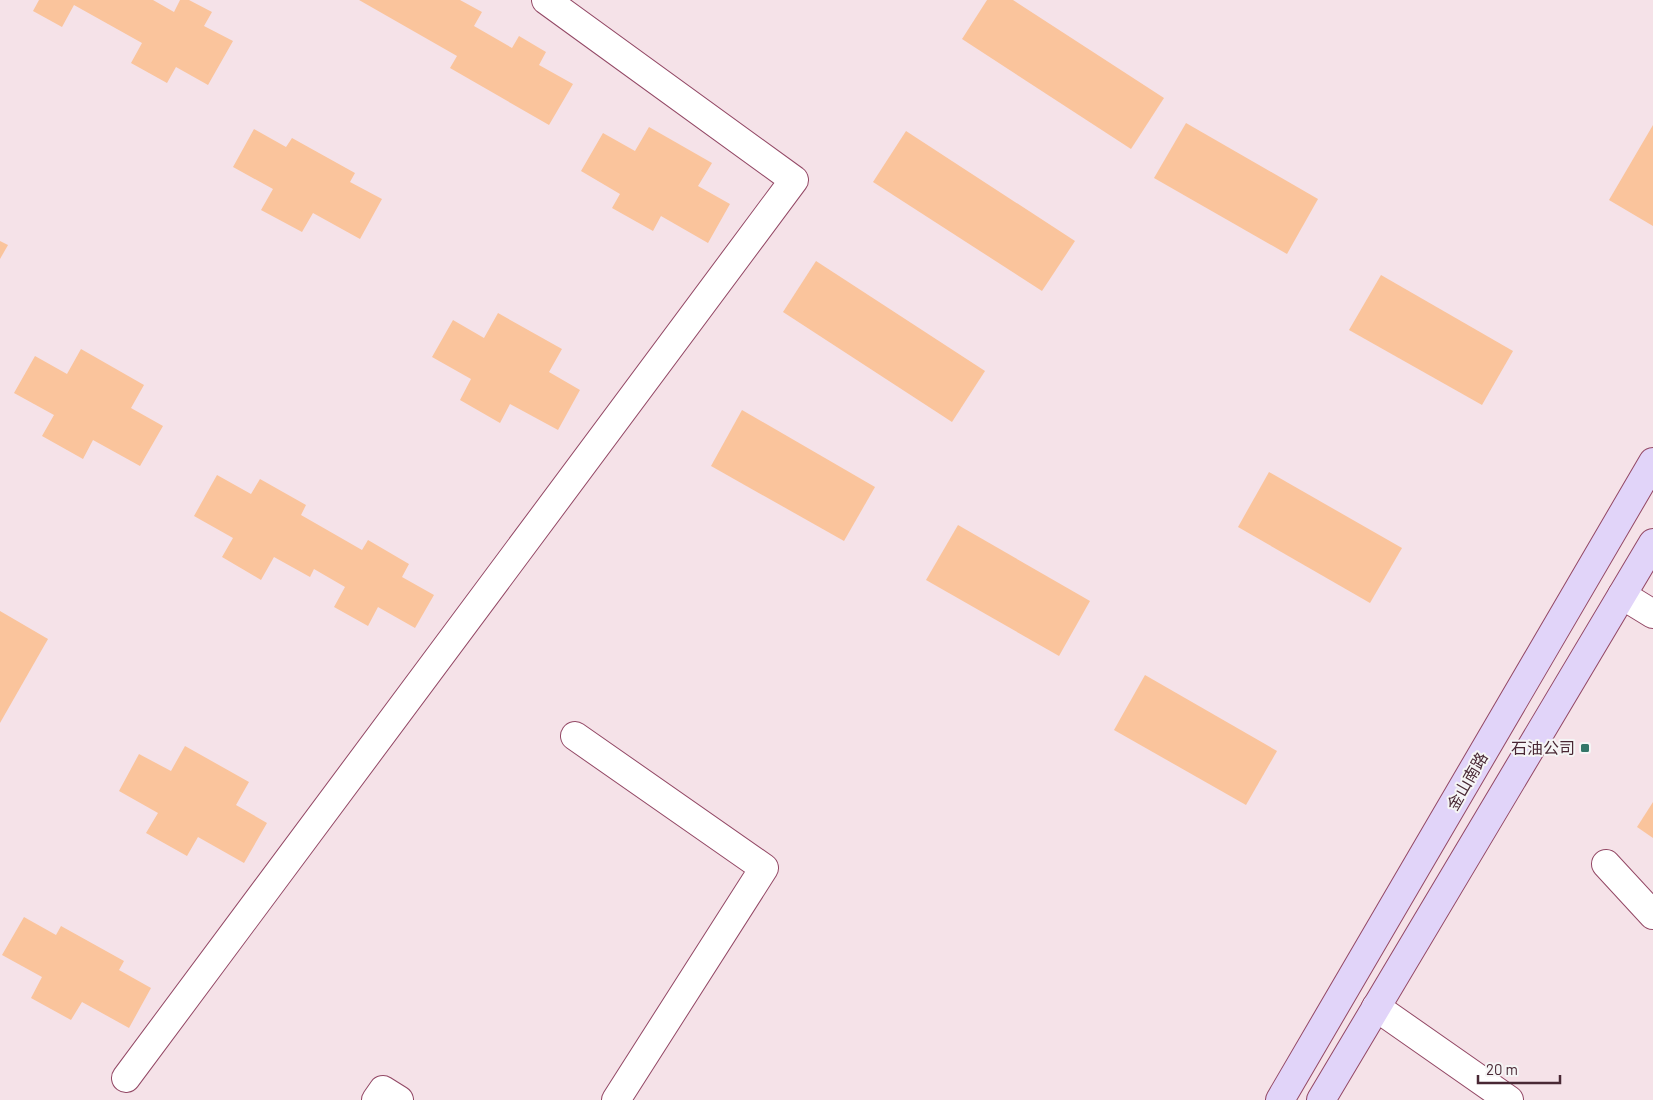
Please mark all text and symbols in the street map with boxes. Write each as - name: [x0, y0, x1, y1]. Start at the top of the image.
- place label: 石油公司: [1511, 738, 1575, 757]
- marker: 石油公司: [1579, 742, 1591, 754]
- street label: 金山南路: [1442, 748, 1491, 813]
- scale bar: [1478, 1052, 1560, 1084]
- text: 20 m: [1486, 1060, 1518, 1078]

